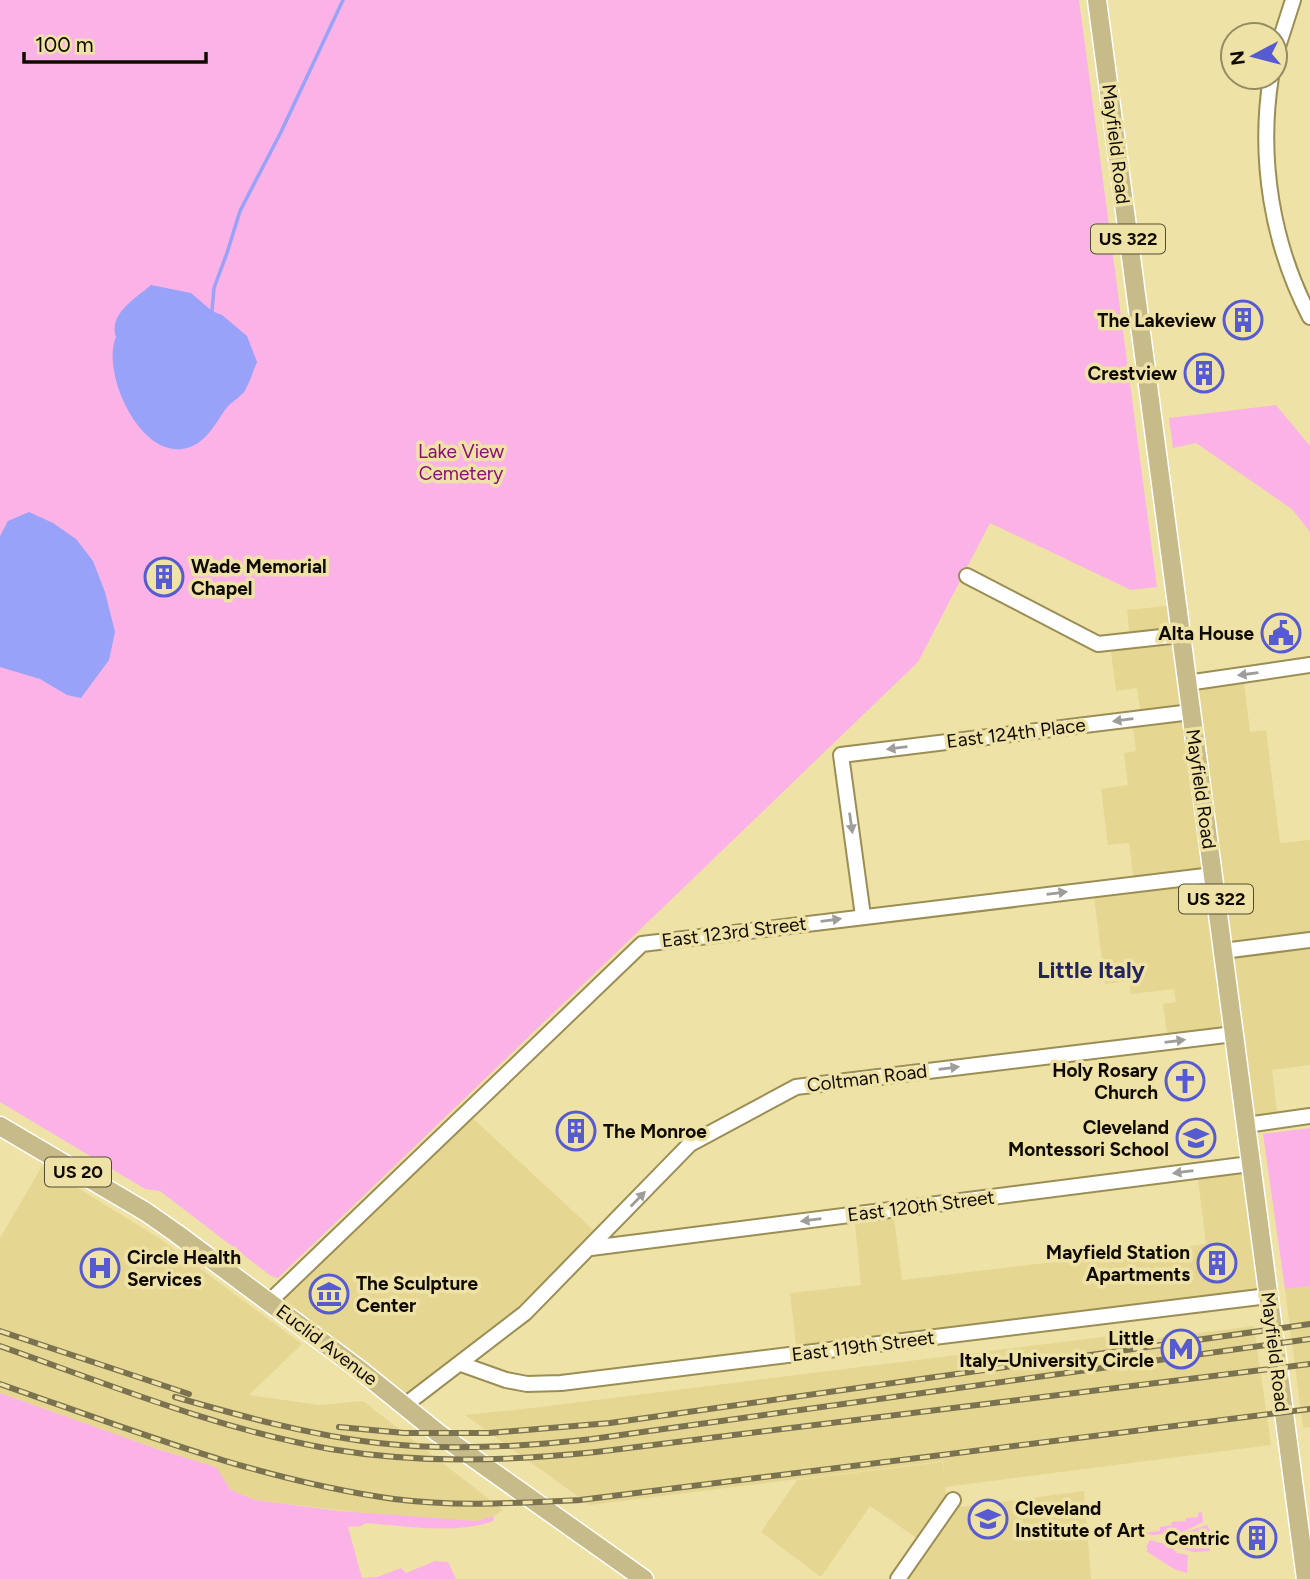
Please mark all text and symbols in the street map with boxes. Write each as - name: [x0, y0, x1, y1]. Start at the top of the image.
- scale bar: [24, 21, 206, 65]
- north arrow: [1219, 21, 1289, 91]
- text: 100 m: [35, 32, 94, 57]
- text: N: [1225, 49, 1250, 67]
- street label: Mayfield Road: [1097, 82, 1135, 206]
- road number: US 322: [1091, 225, 1165, 254]
- building icon: The Lakeview: [1222, 299, 1264, 341]
- place label: The Lakeview: [1097, 309, 1216, 332]
- building icon: Crestview: [1183, 352, 1225, 394]
- place label: Crestview: [1087, 362, 1177, 385]
- park label: Lake View Cemetery: [418, 440, 504, 485]
- place label: Wade Memorial Chapel: [191, 555, 327, 600]
- building icon: Wade Memorial Chapel: [143, 556, 185, 598]
- public building icon: Alta House: [1260, 612, 1302, 654]
- place label: Alta House: [1158, 622, 1254, 645]
- one-way arrow: [1237, 669, 1259, 680]
- street label: East 124th Place: [945, 713, 1087, 753]
- one-way arrow: [1112, 715, 1134, 726]
- street label: Mayfield Road: [1181, 727, 1221, 851]
- one-way arrow: [886, 743, 908, 754]
- one-way arrow: [845, 812, 856, 834]
- road number: US 322: [1179, 884, 1253, 914]
- one-way arrow: [1046, 887, 1068, 898]
- street label: East 123rd Street: [660, 912, 808, 952]
- one-way arrow: [820, 915, 842, 926]
- district label: Little Italy: [1037, 956, 1146, 984]
- one-way arrow: [1164, 1035, 1186, 1046]
- street label: Coltman Road: [806, 1059, 928, 1097]
- place label: Holy Rosary Church: [1052, 1059, 1158, 1104]
- church icon: Holy Rosary Church: [1164, 1060, 1206, 1102]
- one-way arrow: [938, 1063, 960, 1074]
- building icon: The Monroe: [555, 1110, 597, 1152]
- place label: Cleveland Montessori School: [1008, 1116, 1169, 1161]
- school or university icon: Cleveland Montessori School: [1175, 1117, 1217, 1159]
- place label: The Monroe: [603, 1120, 707, 1143]
- road number: US 20: [45, 1157, 111, 1186]
- one-way arrow: [1172, 1167, 1194, 1178]
- street label: East 120th Street: [846, 1186, 996, 1226]
- one-way arrow: [629, 1190, 646, 1207]
- one-way arrow: [800, 1214, 822, 1225]
- place label: Mayfield Station Apartments: [1046, 1241, 1190, 1286]
- building icon: Mayfield Station Apartments: [1196, 1242, 1238, 1284]
- place label: Circle Health Services: [127, 1246, 241, 1291]
- hospital icon: Circle Health Services: [79, 1247, 121, 1289]
- place label: The Sculpture Center: [356, 1272, 478, 1317]
- museum icon: The Sculpture Center: [308, 1273, 350, 1315]
- street label: Mayfield Road: [1256, 1290, 1294, 1414]
- street label: Euclid Avenue: [272, 1299, 382, 1391]
- street label: East 119th Street: [790, 1326, 936, 1366]
- place label: Little Italy–University Circle: [959, 1327, 1154, 1372]
- metro station icon: Little Italy–University Circle: [1160, 1328, 1202, 1370]
- place label: Cleveland Institute of Art: [1015, 1497, 1145, 1542]
- school or university icon: Cleveland Institute of Art: [967, 1498, 1009, 1540]
- building icon: Centric: [1236, 1517, 1278, 1559]
- place label: Centric: [1165, 1527, 1230, 1550]

